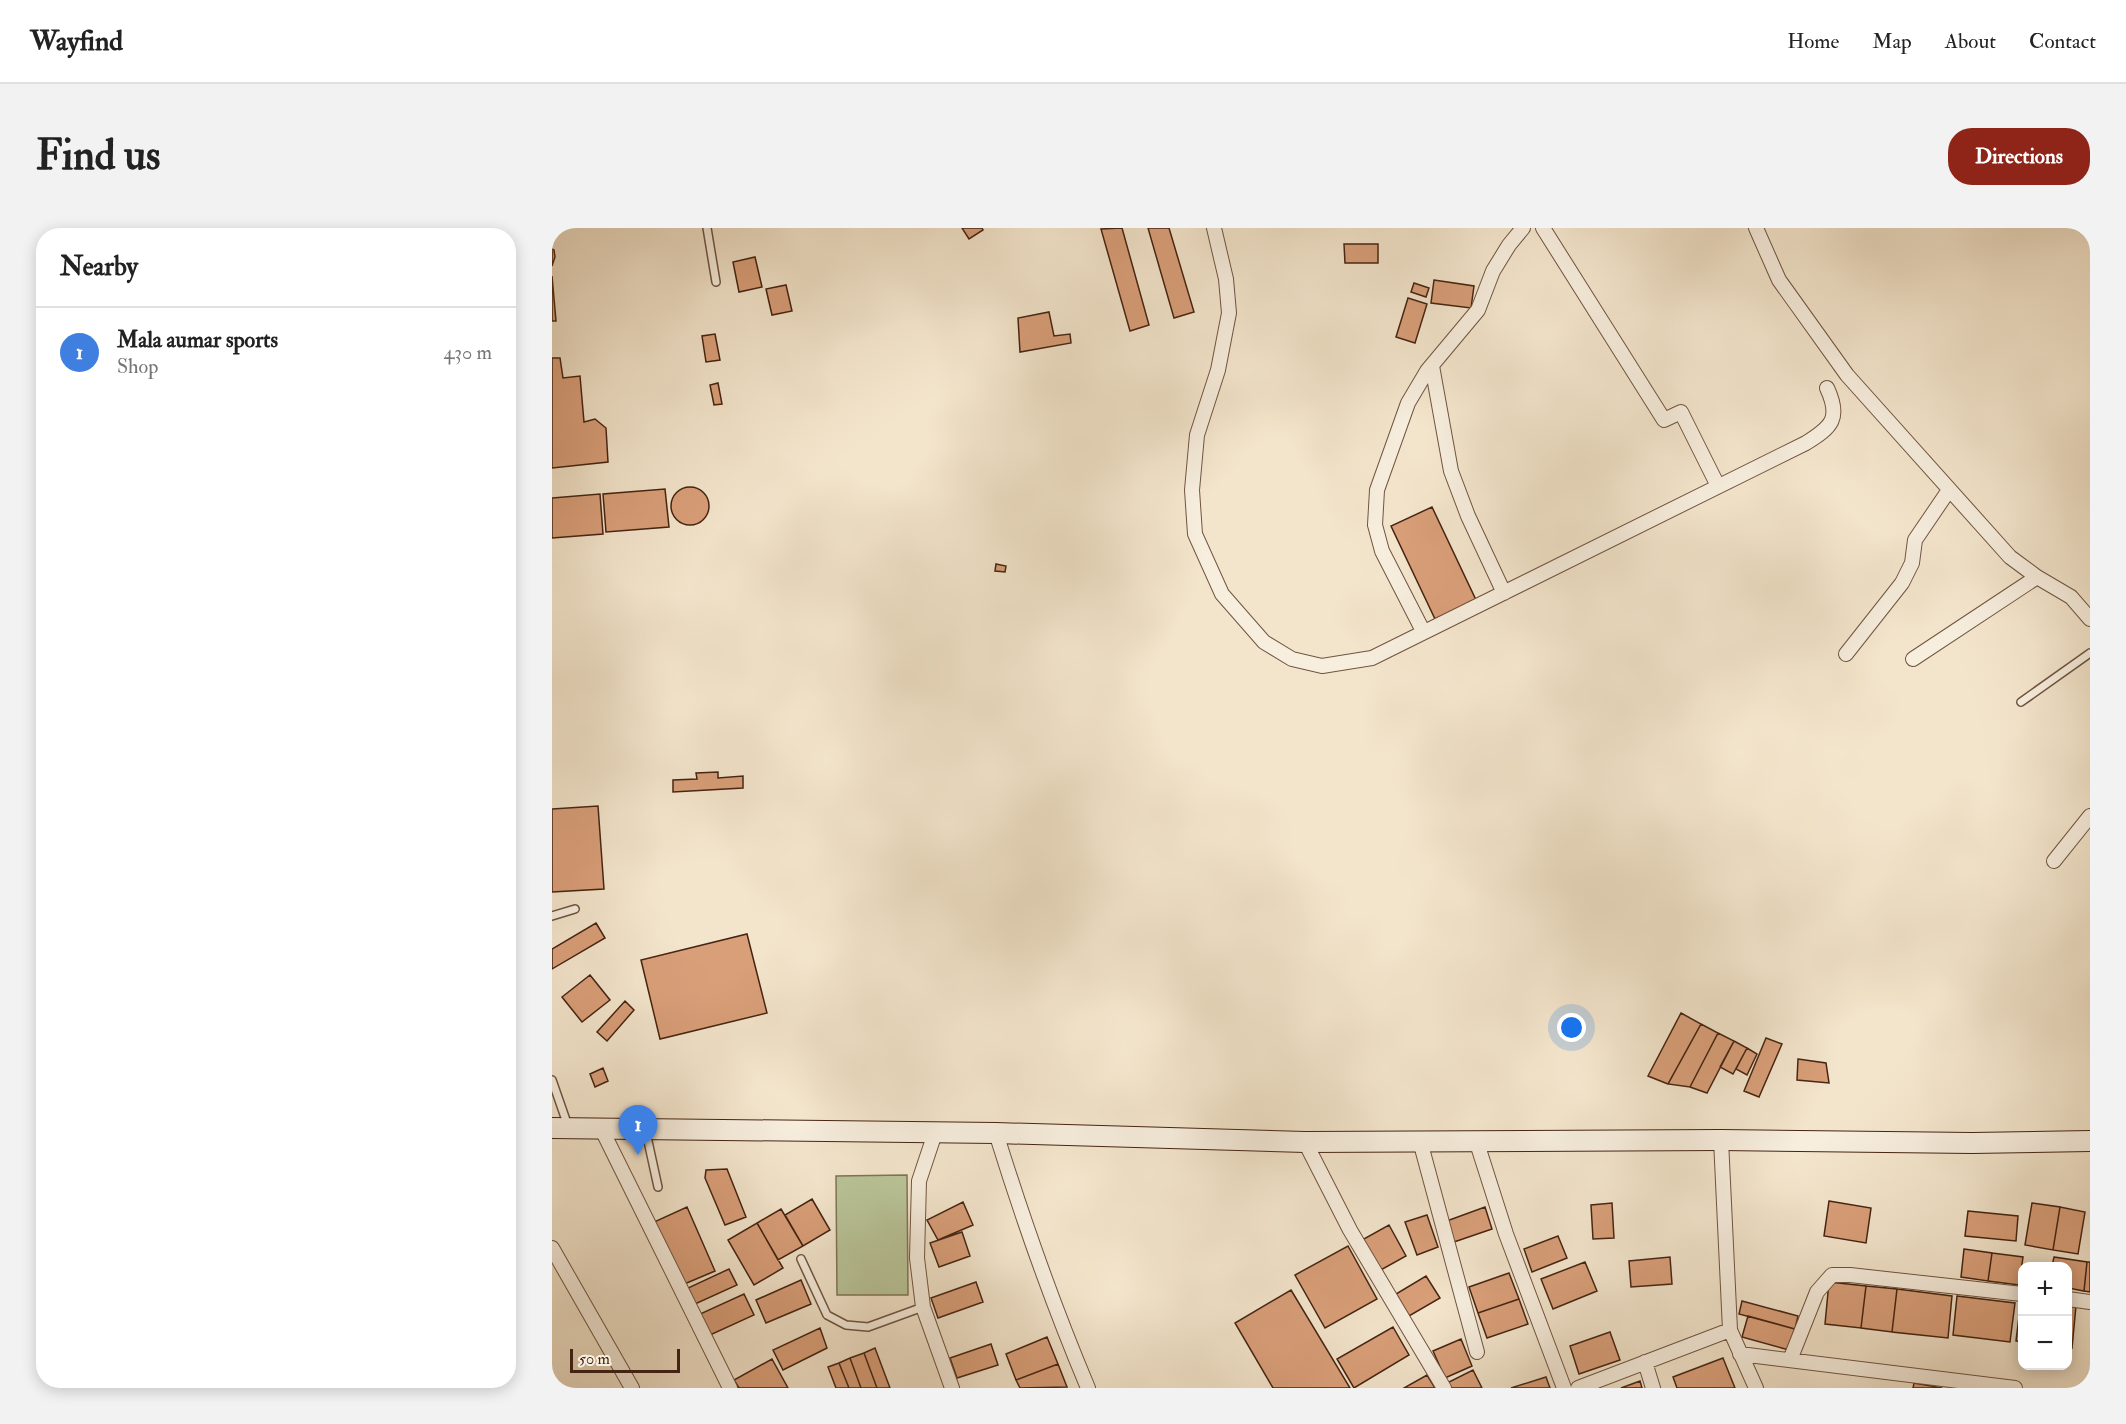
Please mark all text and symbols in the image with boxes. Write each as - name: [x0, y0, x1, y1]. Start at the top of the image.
- text: Wayfind: [30, 24, 123, 59]
- text: Home: [1787, 28, 1839, 55]
- text: Map: [1872, 28, 1912, 55]
- text: About: [1945, 28, 1996, 55]
- text: Contact: [2029, 28, 2096, 55]
- button: Directions: [1948, 128, 2090, 185]
- text: Find us: [36, 130, 160, 182]
- text: Nearby: [60, 251, 138, 283]
- text: Mala aumar sports: [117, 326, 278, 354]
- text: 1: [76, 340, 83, 365]
- text: 430 m: [444, 340, 492, 365]
- text: Shop: [117, 354, 158, 379]
- your location: [1557, 1013, 1586, 1042]
- pin: 1: [618, 1106, 658, 1155]
- map controls: [2018, 1262, 2072, 1370]
- button: +: [2018, 1262, 2072, 1316]
- button: −: [2018, 1316, 2072, 1370]
- scale bar: [570, 1346, 680, 1374]
- text: 50 m: [579, 1349, 610, 1369]

